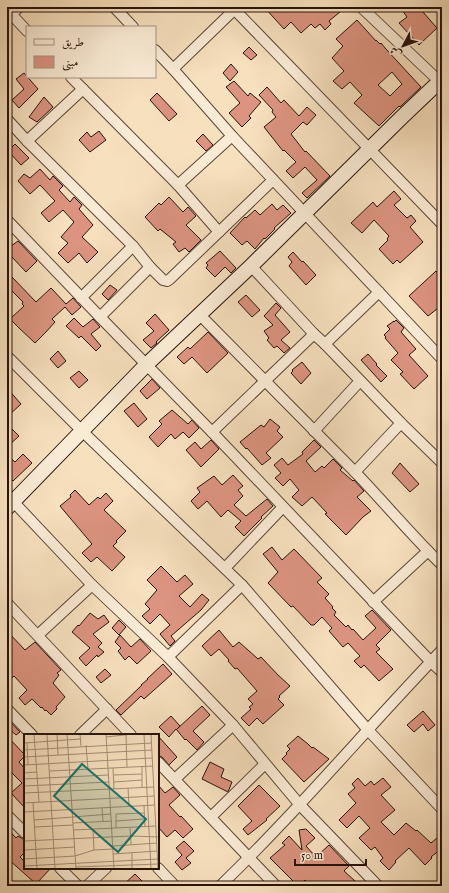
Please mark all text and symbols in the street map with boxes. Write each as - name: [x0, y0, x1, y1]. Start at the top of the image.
- legend: [26, 26, 156, 78]
- north arrow: [383, 26, 423, 66]
- text: طريق: [62, 35, 84, 50]
- text: ش: [387, 43, 405, 61]
- text: مبنى: [62, 55, 78, 71]
- inset map: [24, 734, 159, 869]
- scale bar: [295, 841, 366, 867]
- text: 50 m: [301, 848, 323, 863]

